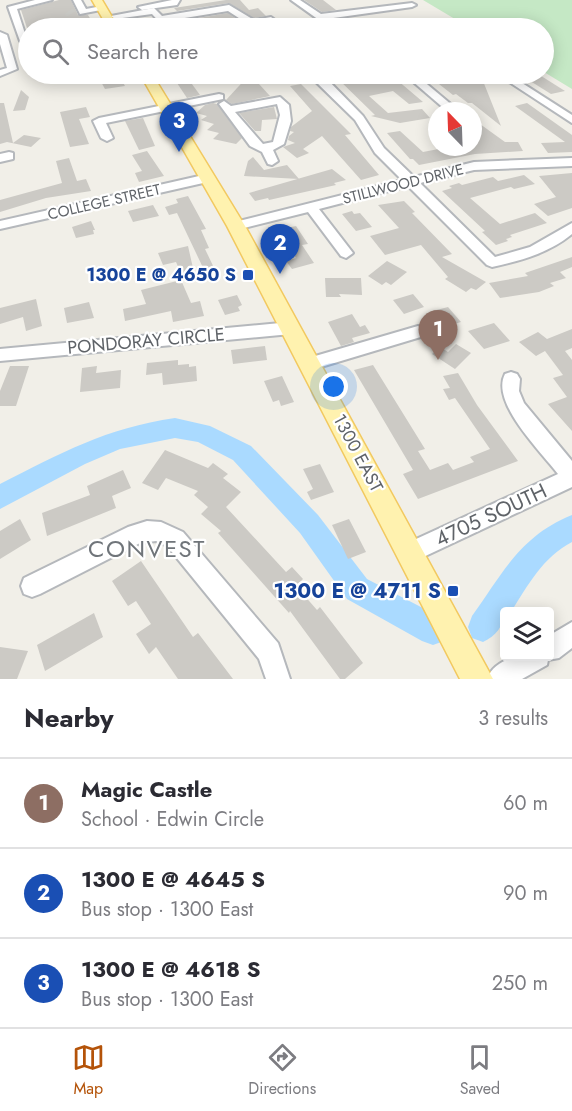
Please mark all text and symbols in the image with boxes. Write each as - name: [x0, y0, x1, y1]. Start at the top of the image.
- search box: [18, 18, 554, 84]
- icon: search: [39, 35, 72, 68]
- text: Search here: [87, 35, 198, 67]
- pin: 3: [160, 102, 198, 152]
- north arrow: [428, 102, 482, 156]
- street label: STILLWOOD DRIVE: [340, 158, 466, 210]
- street label: COLLEGE STREET: [45, 178, 163, 226]
- pin: 2: [260, 224, 300, 274]
- place label: 1300 E @ 4650 S: [86, 262, 236, 288]
- marker: 1300 E @ 4650 S: [241, 268, 255, 282]
- pin: 1: [418, 310, 458, 360]
- street label: PONDORAY CIRCLE: [66, 321, 226, 361]
- your location: [319, 372, 348, 401]
- street label: 1300 EAST: [327, 409, 390, 497]
- street label: 4705 SOUTH: [430, 476, 552, 554]
- district label: CONVEST: [88, 531, 206, 566]
- place label: 1300 E @ 4711 S: [274, 576, 441, 606]
- marker: 1300 E @ 4711 S: [446, 584, 460, 598]
- map controls: [500, 607, 554, 661]
- button: layers: [500, 607, 554, 661]
- text: Nearby: [24, 699, 113, 737]
- text: 3 results: [478, 704, 548, 733]
- text: Magic Castle: [81, 773, 212, 805]
- text: 1: [38, 789, 49, 818]
- text: 60 m: [503, 789, 548, 818]
- text: School · Edwin Circle: [81, 805, 264, 834]
- text: 1300 E @ 4645 S: [81, 863, 265, 895]
- text: 2: [37, 879, 50, 908]
- text: 90 m: [503, 879, 548, 908]
- text: Bus stop · 1300 East: [81, 895, 253, 924]
- text: 1300 E @ 4618 S: [81, 953, 260, 985]
- text: 3: [37, 969, 50, 998]
- text: 250 m: [492, 969, 548, 998]
- text: Bus stop · 1300 East: [81, 985, 253, 1014]
- tab: Map: [72, 1041, 105, 1100]
- tab: Directions: [248, 1041, 316, 1100]
- tab: Saved: [460, 1041, 500, 1100]

